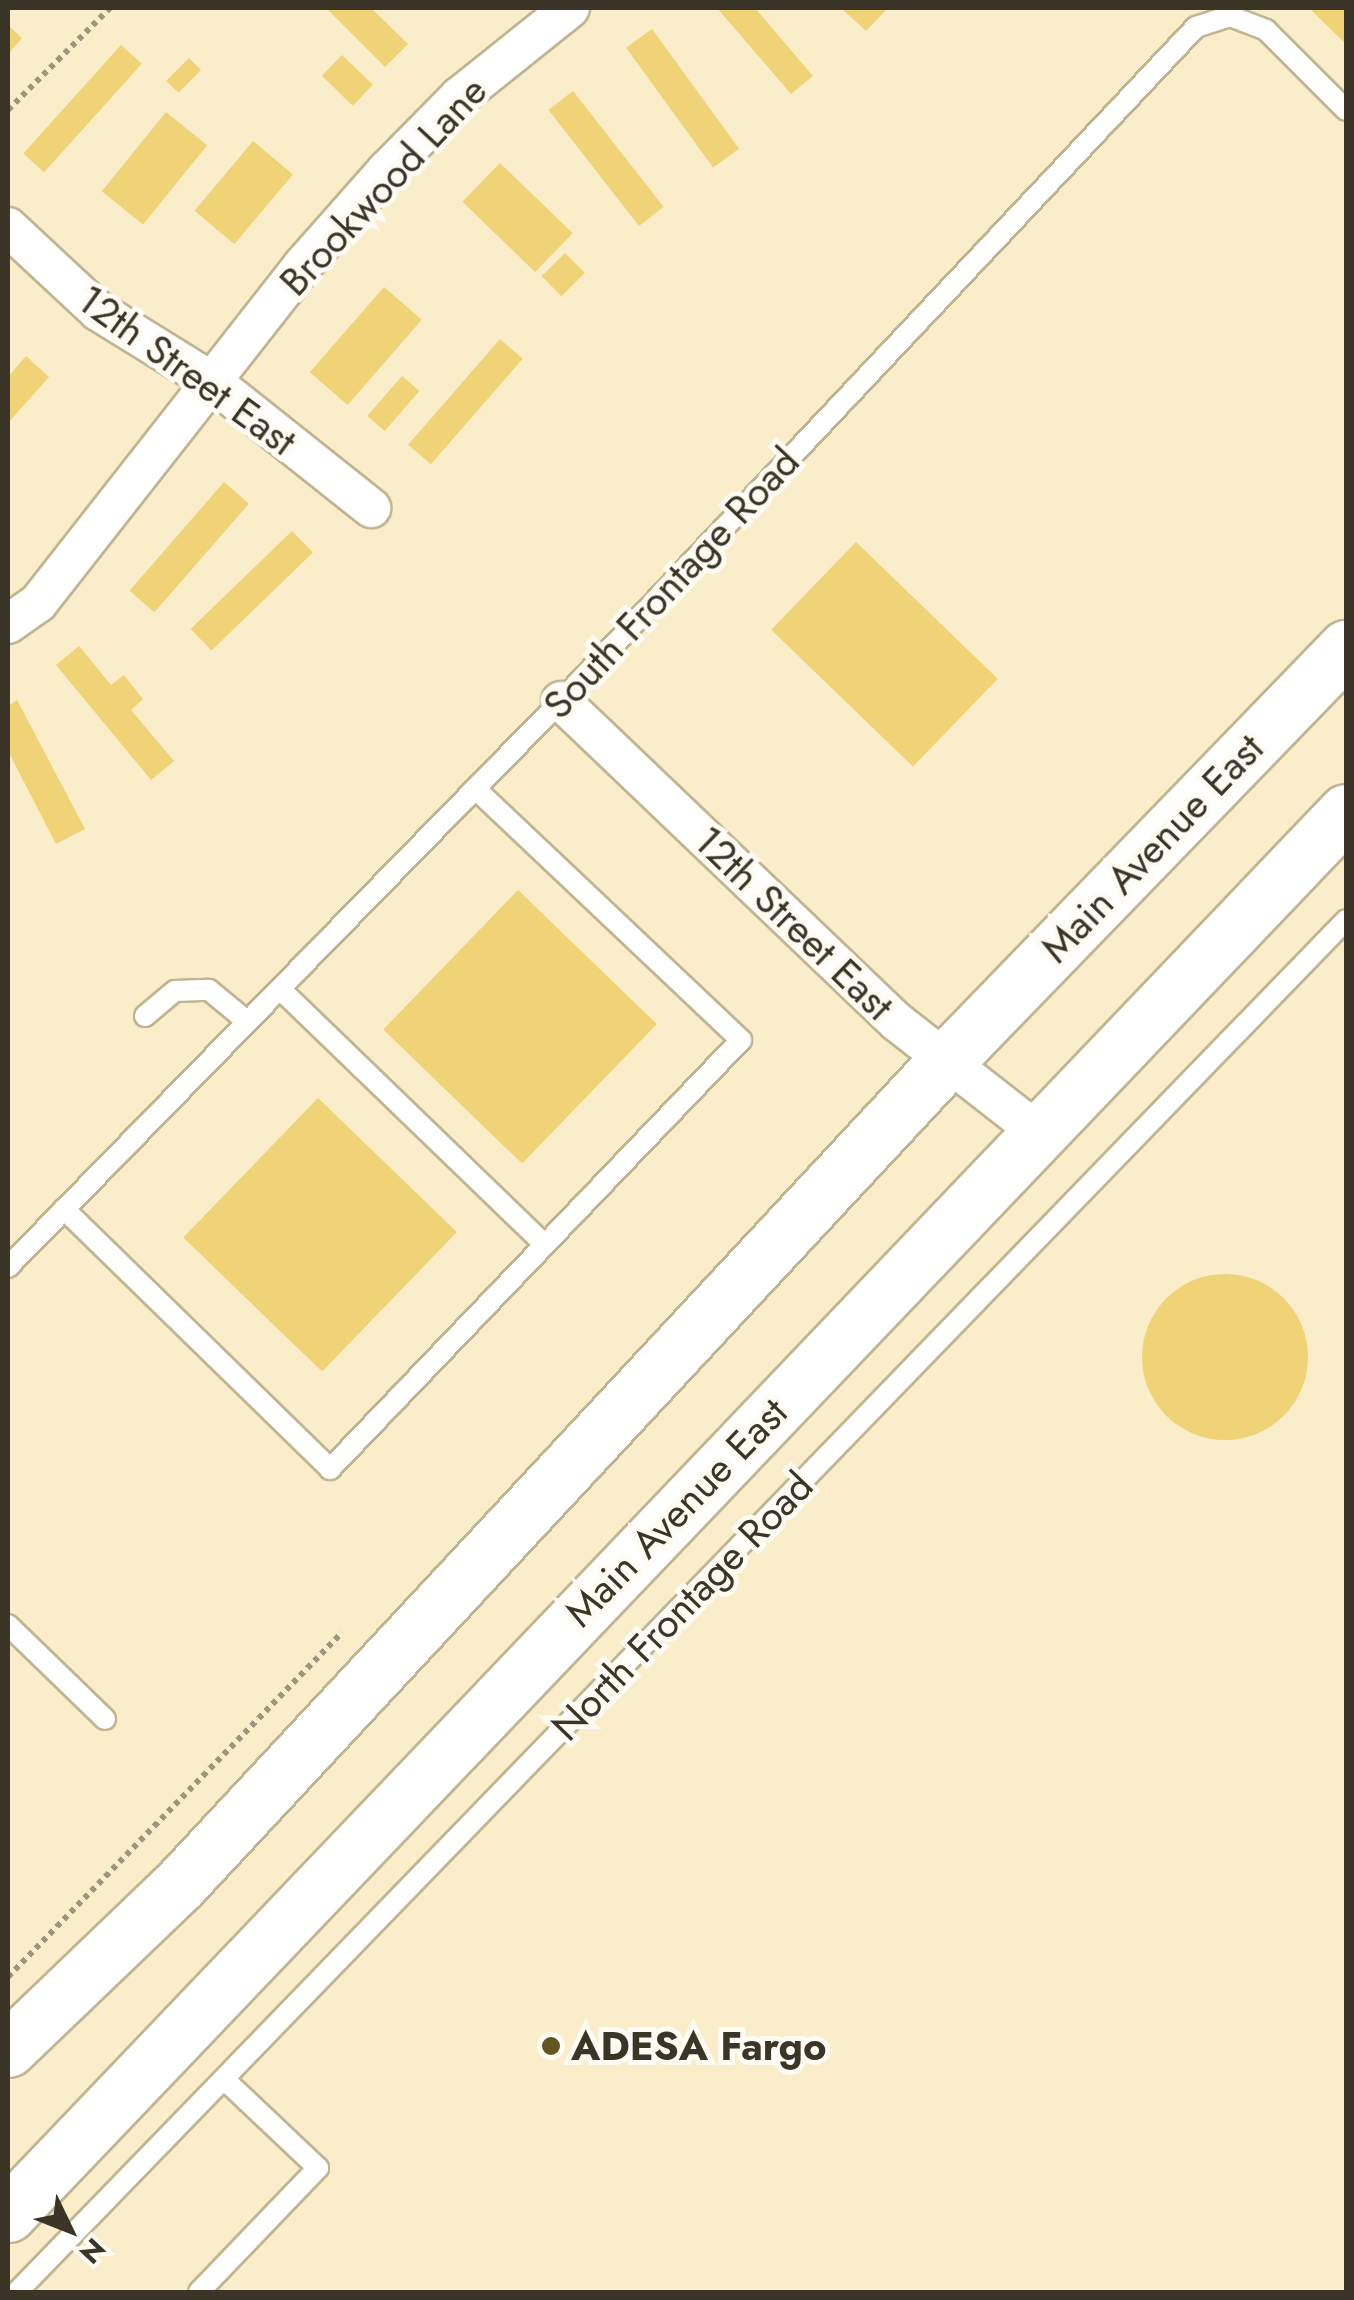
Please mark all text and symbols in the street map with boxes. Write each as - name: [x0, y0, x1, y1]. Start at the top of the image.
- street label: Brookwood Lane: [270, 67, 496, 305]
- street label: 12th Street East: [69, 275, 305, 465]
- street label: South Frontage Road: [533, 438, 809, 728]
- street label: Main Avenue East: [1031, 724, 1273, 972]
- street label: 12th Street East: [685, 816, 903, 1030]
- street label: Main Avenue East: [555, 1388, 797, 1636]
- street label: North Frontage Road: [541, 1462, 823, 1750]
- place label: ADESA Fargo: [571, 2022, 827, 2070]
- marker: ADESA Fargo: [540, 2035, 562, 2057]
- north arrow: [20, 2180, 120, 2280]
- text: N: [70, 2229, 115, 2273]

